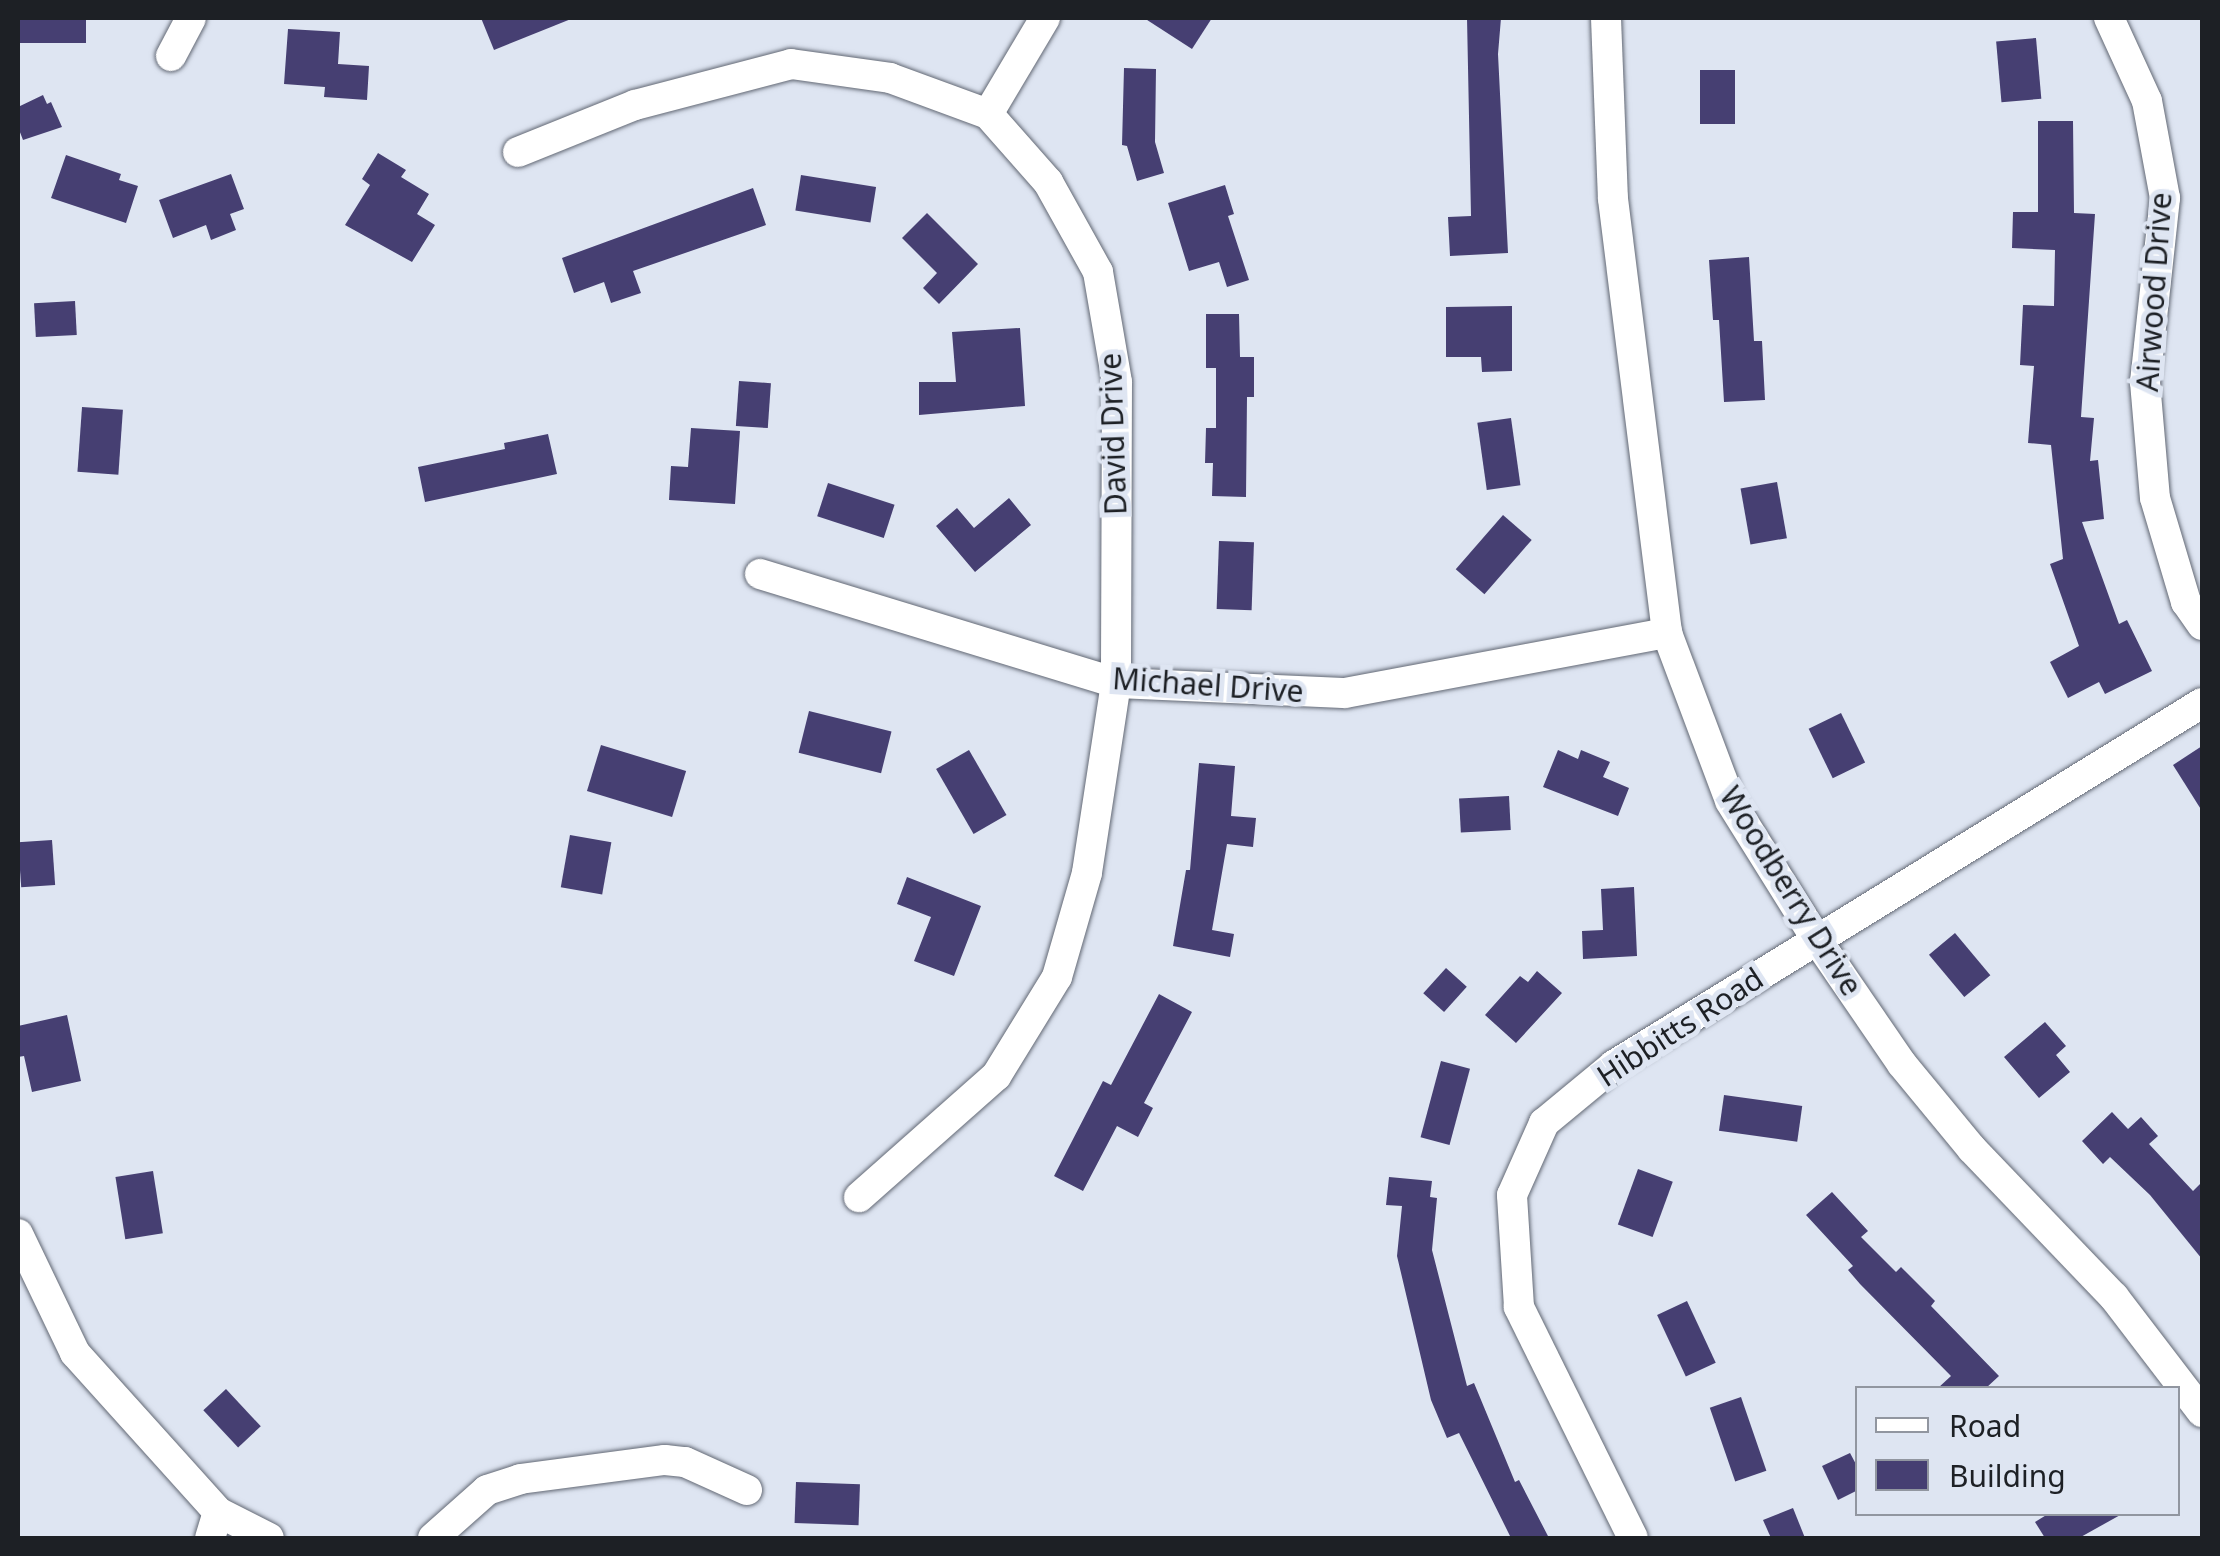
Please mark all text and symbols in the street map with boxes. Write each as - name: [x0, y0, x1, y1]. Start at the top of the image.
- street label: Airwood Drive: [2129, 191, 2179, 393]
- street label: David Drive: [1092, 352, 1134, 516]
- street label: Michael Drive: [1111, 660, 1305, 710]
- street label: Woodberry Drive: [1712, 780, 1870, 1002]
- street label: Hibbitts Road: [1590, 960, 1770, 1094]
- legend: [1855, 1386, 2180, 1516]
- text: Road: [1949, 1405, 2021, 1446]
- text: Building: [1949, 1455, 2066, 1496]

